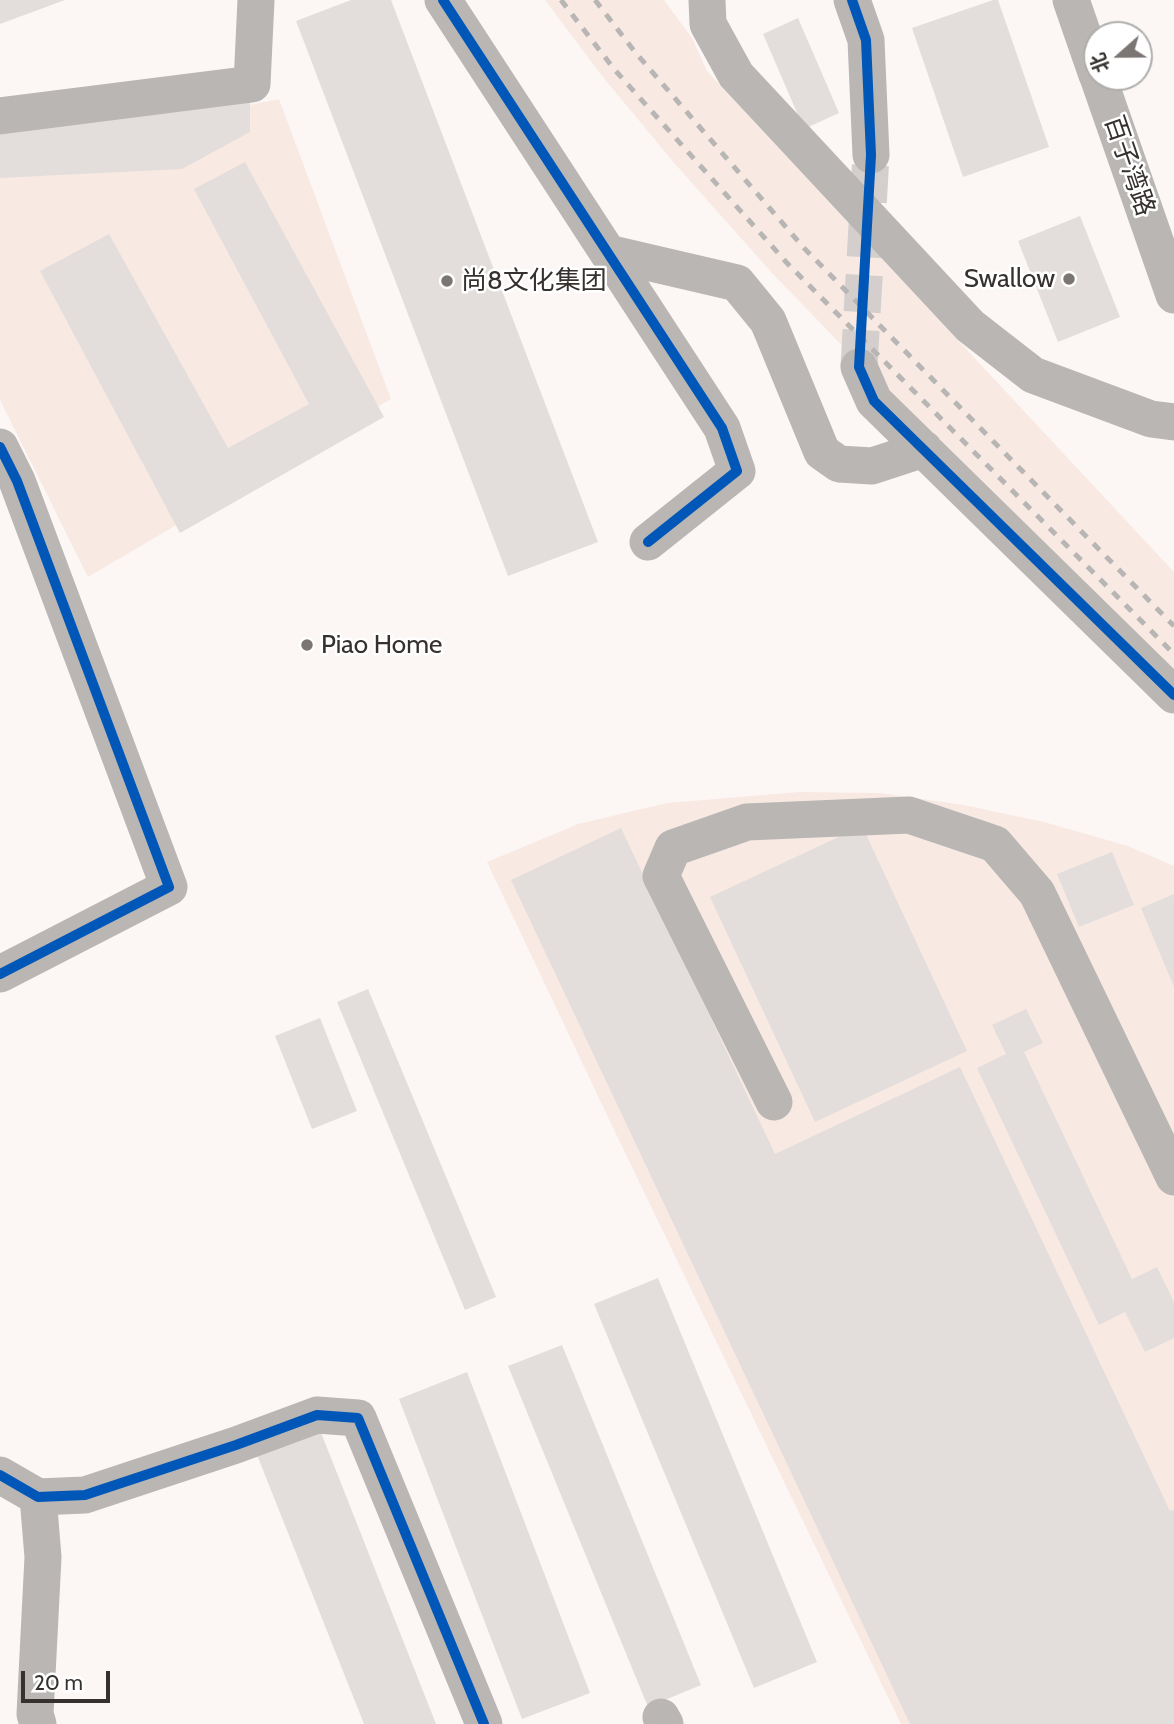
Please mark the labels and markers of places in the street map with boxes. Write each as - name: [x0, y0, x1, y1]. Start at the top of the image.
- place label: Swallow: [964, 263, 1055, 295]
- place label: 尚8文化集团: [461, 265, 607, 297]
- marker: Swallow: [1061, 271, 1077, 287]
- marker: 尚8文化集团: [439, 273, 455, 289]
- place label: Piao Home: [321, 629, 442, 661]
- marker: Piao Home: [299, 637, 315, 653]

